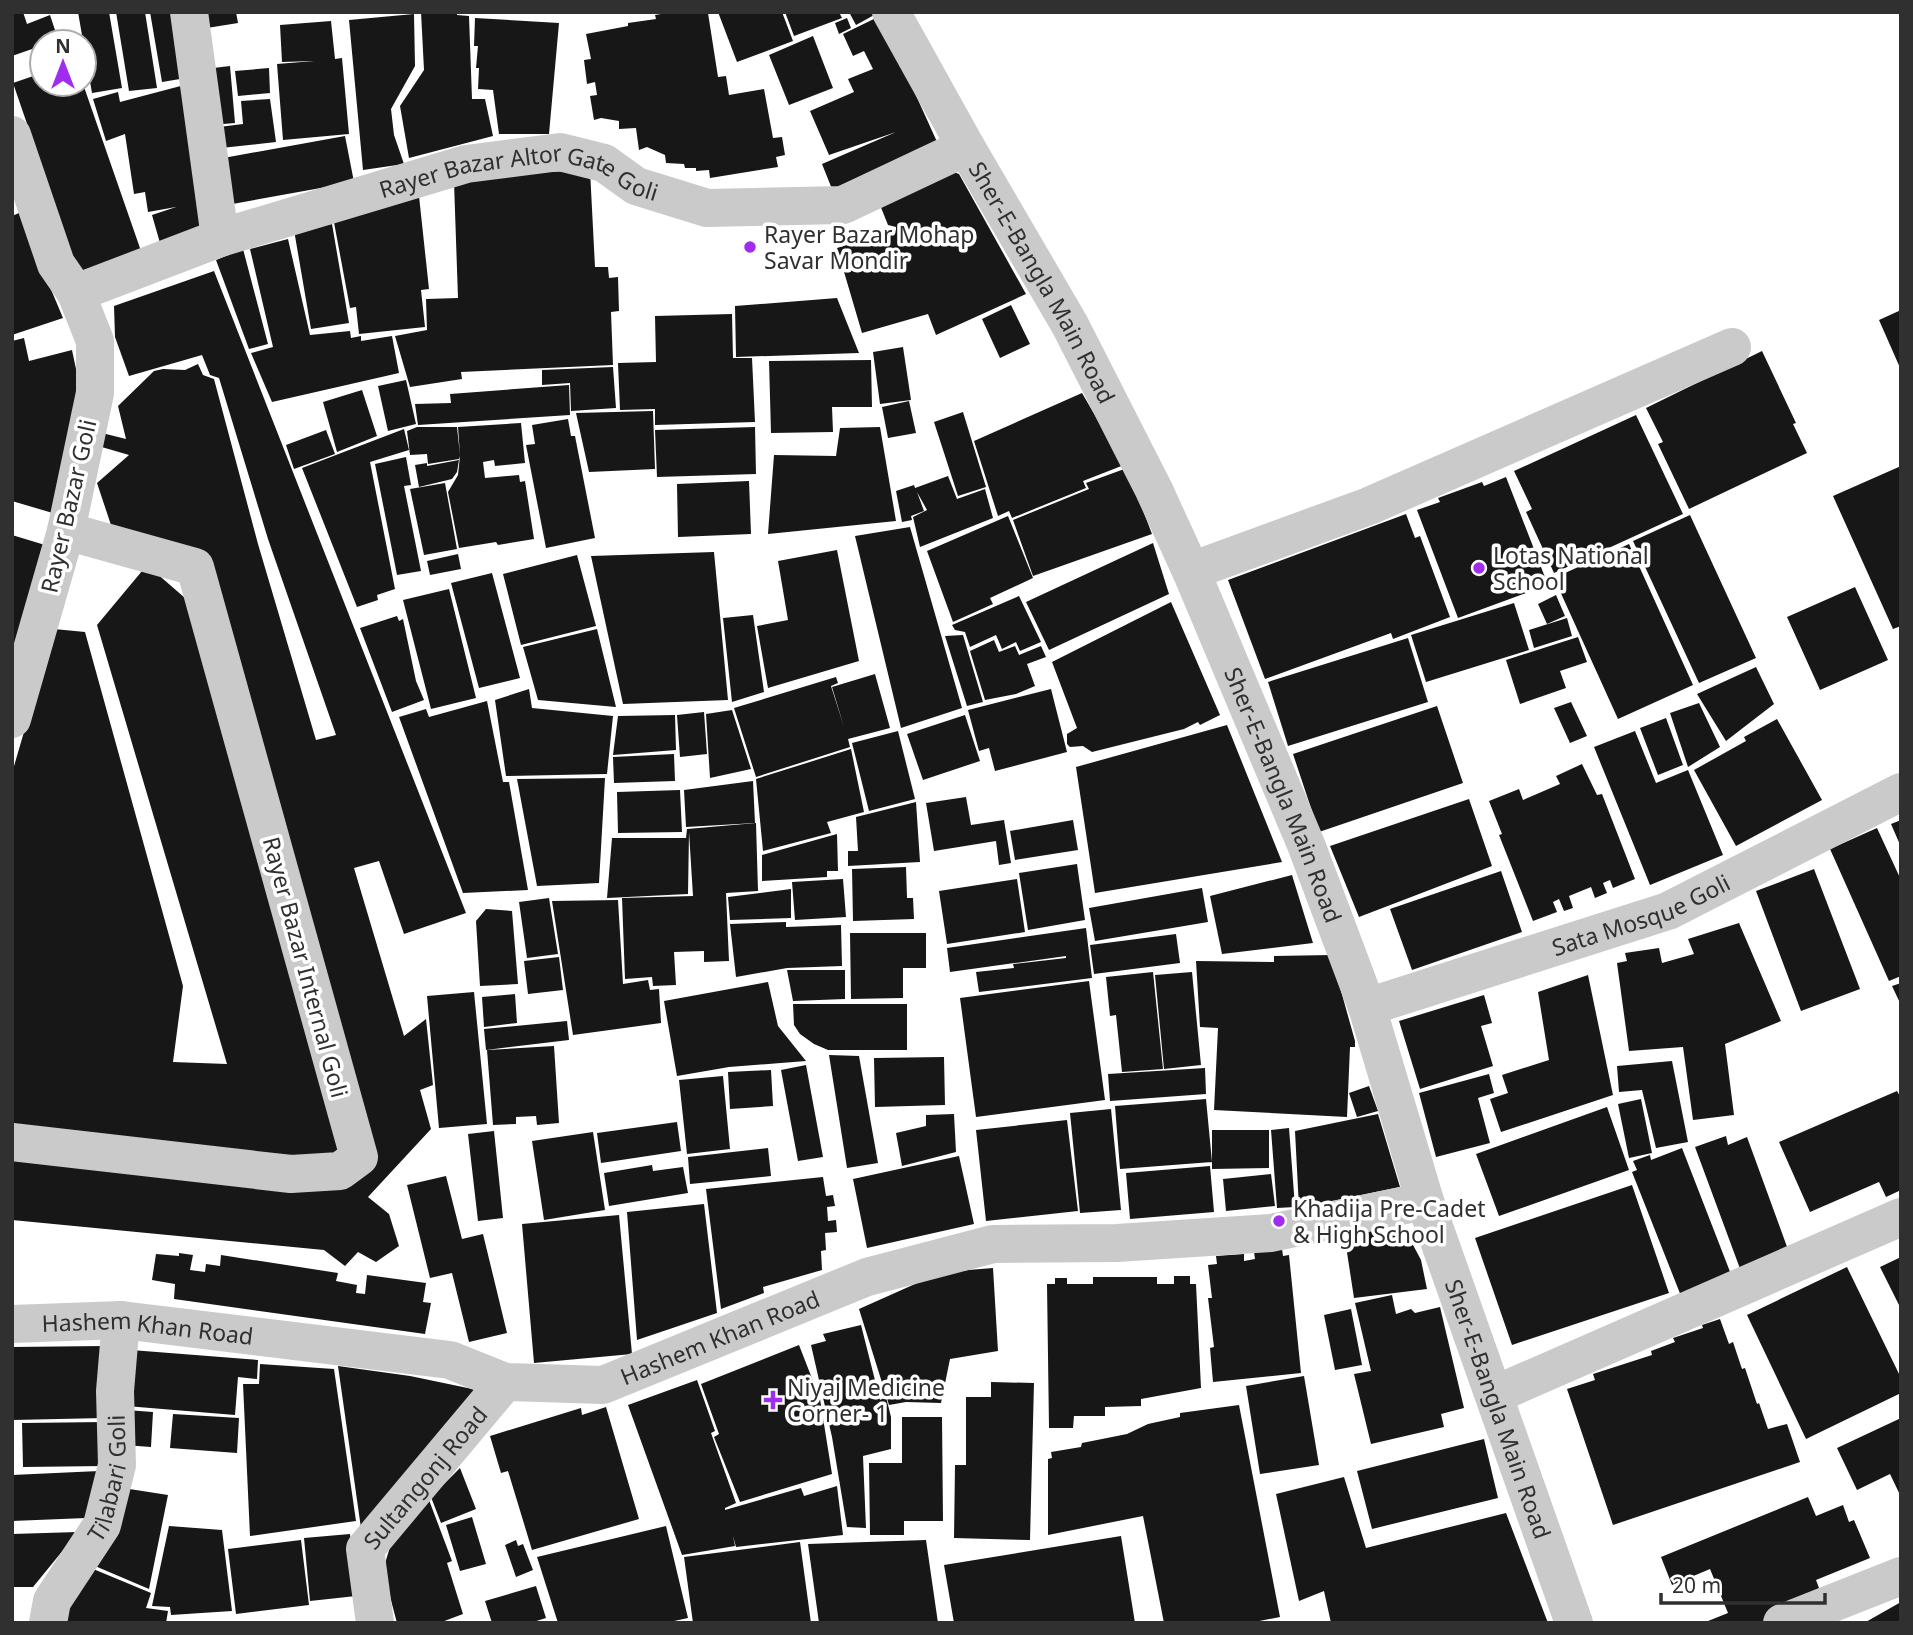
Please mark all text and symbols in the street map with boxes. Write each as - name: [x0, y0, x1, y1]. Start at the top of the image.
- north arrow: [28, 28, 98, 98]
- text: N: [55, 33, 71, 59]
- text: Rayer Bazar Altor Gate Goli: [375, 136, 662, 208]
- street label: Sher-E-Bangla Main Road: [962, 155, 1123, 409]
- street label: Rayer Bazar Altor Gate Goli: [374, 179, 666, 211]
- place label: Rayer Bazar Mohap Savar Mondir: [764, 218, 974, 276]
- marker: Rayer Bazar Mohap Savar Mondir: [742, 239, 758, 255]
- street label: Rayer Bazar Goli: [33, 416, 103, 596]
- place label: Lotas National School: [1493, 539, 1649, 597]
- marker: Lotas National School: [1471, 560, 1487, 576]
- street label: Sher-E-Bangla Main Road: [1217, 662, 1350, 927]
- street label: Rayer Bazar Internal Goli: [256, 833, 356, 1101]
- street label: Sata Mosque Goli: [1548, 866, 1735, 963]
- place label: Khadija Pre-Cadet & High School: [1293, 1192, 1485, 1250]
- marker: Khadija Pre-Cadet & High School: [1271, 1213, 1287, 1229]
- street label: Sher-E-Bangla Main Road: [1438, 1275, 1559, 1543]
- street label: Hashem Khan Road: [615, 1282, 824, 1392]
- street label: Hashem Khan Road: [41, 1304, 255, 1352]
- place label: Niyaj Medicine Corner- 1: [787, 1371, 945, 1429]
- marker: Niyaj Medicine Corner- 1: [765, 1392, 781, 1408]
- street label: Sultangonj Road: [356, 1399, 494, 1556]
- street label: Tilabari Goli: [79, 1414, 133, 1548]
- scale bar: [1661, 1562, 1826, 1606]
- text: 20 m: [1672, 1571, 1721, 1599]

